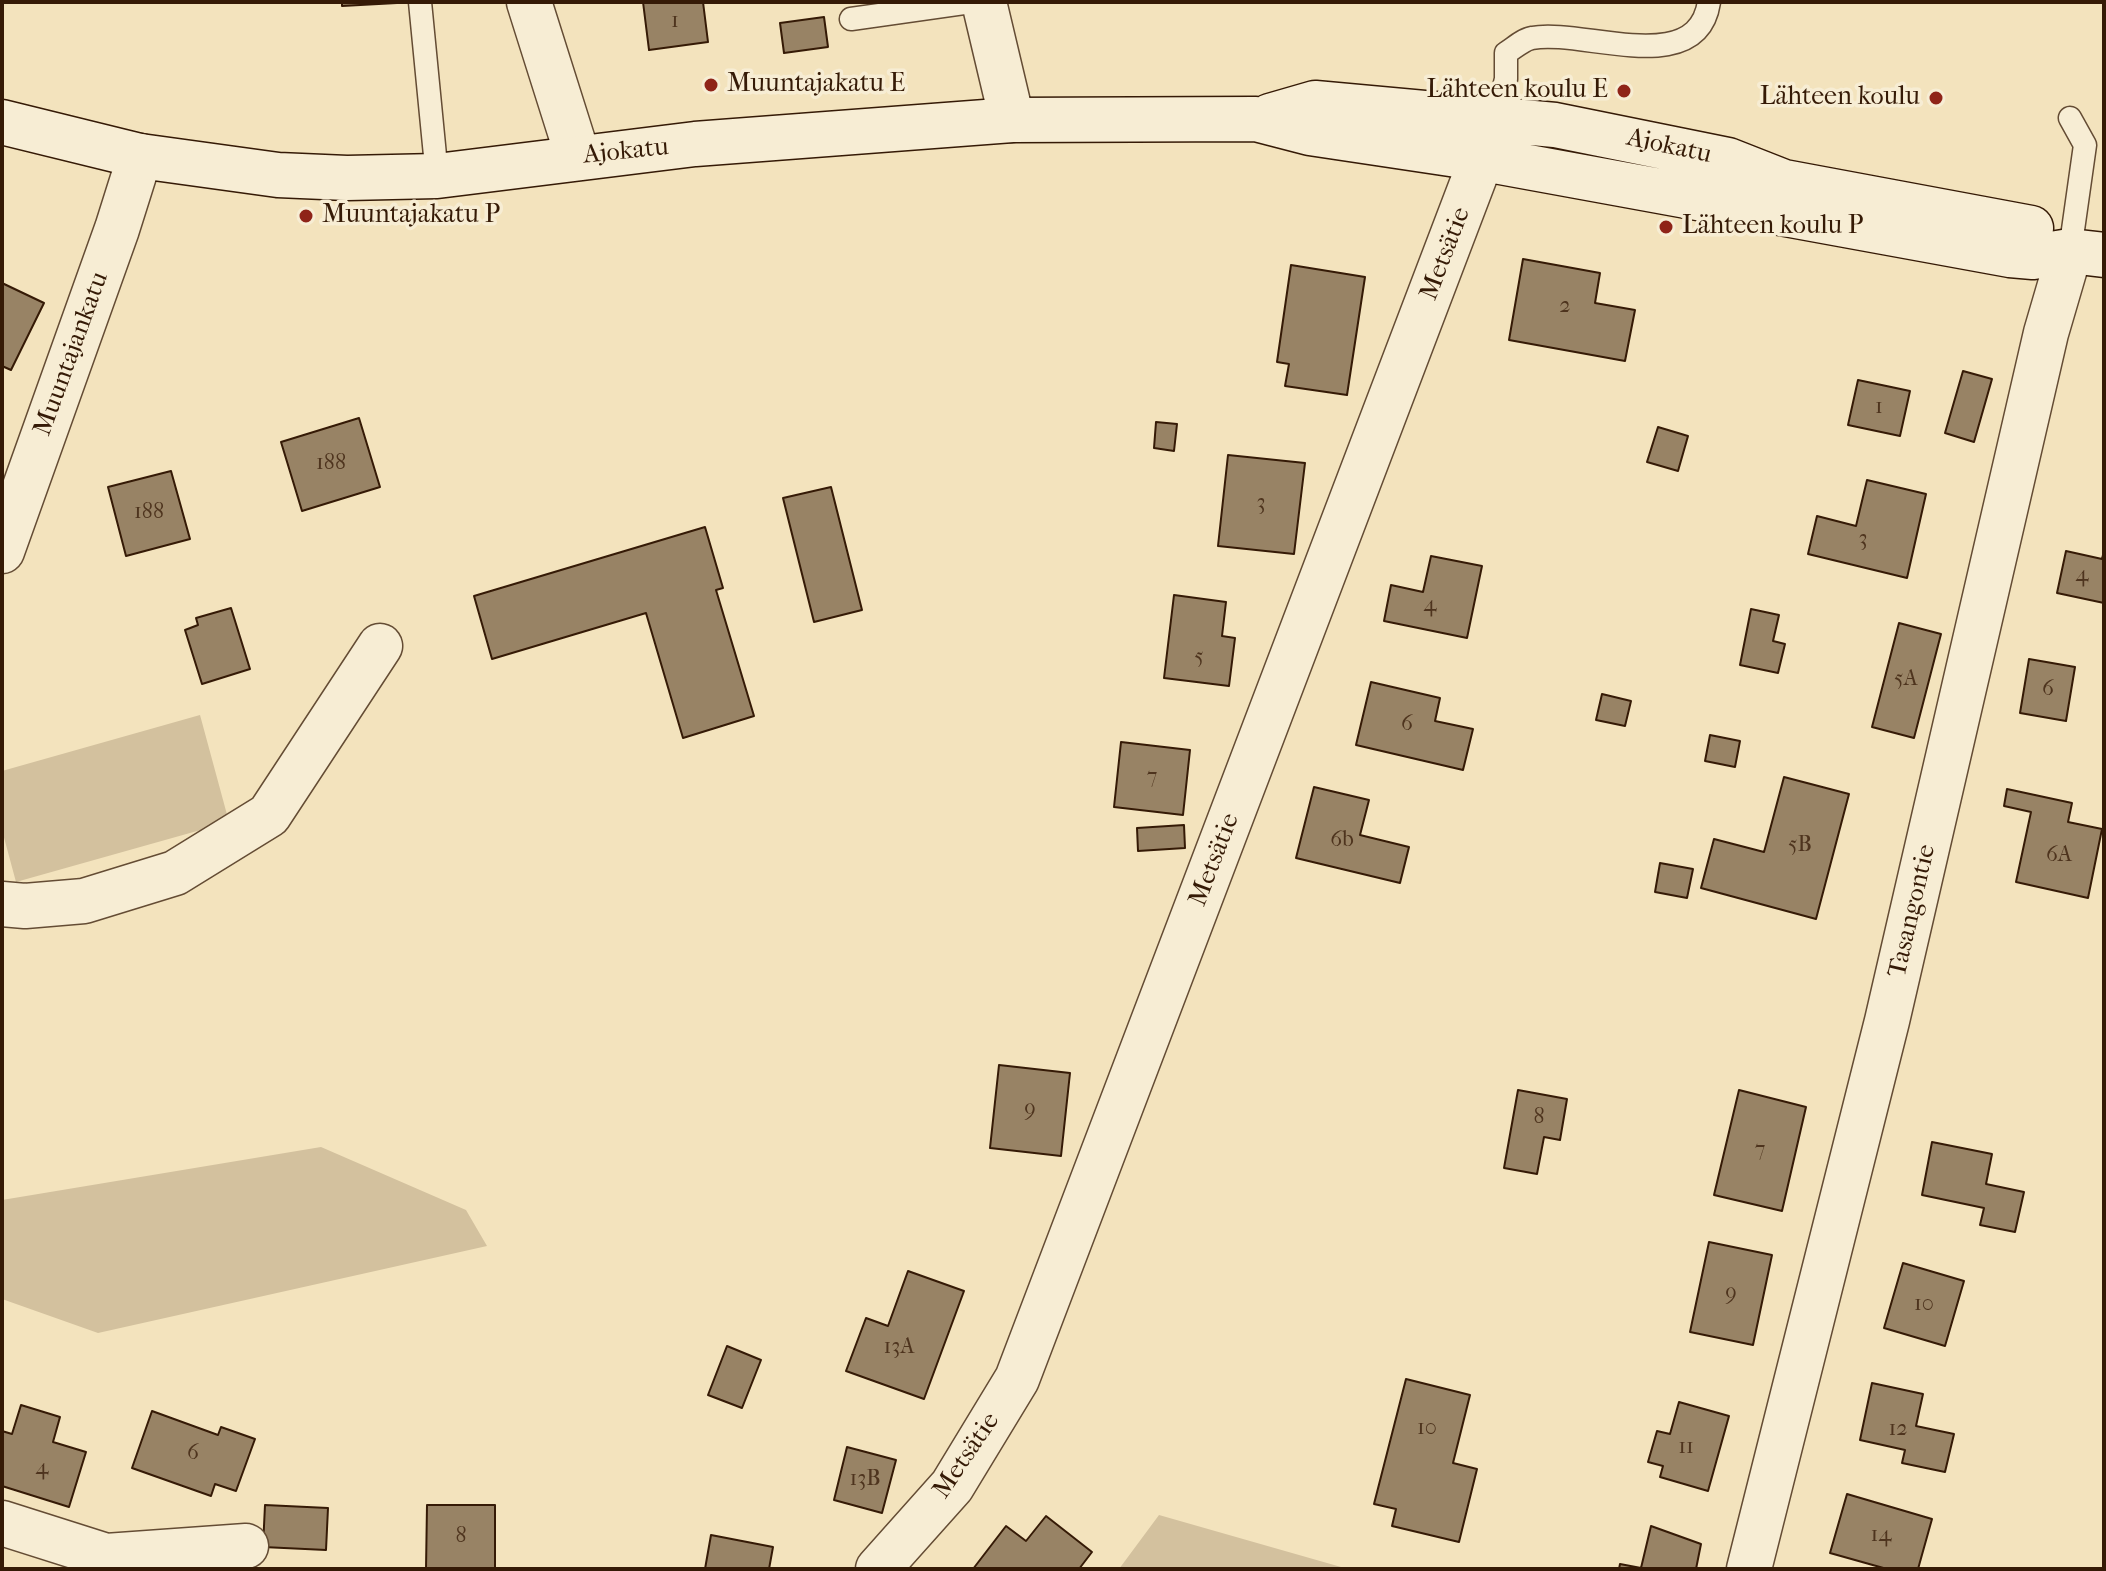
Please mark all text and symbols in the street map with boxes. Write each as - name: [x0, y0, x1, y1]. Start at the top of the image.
- house number: 1: [671, 9, 679, 35]
- place label: Muuntajakatu E: [727, 69, 905, 101]
- place label: Lähteen koulu E: [1426, 75, 1608, 107]
- marker: Muuntajakatu E: [702, 76, 720, 94]
- marker: Lähteen koulu E: [1615, 82, 1633, 100]
- place label: Lähteen koulu: [1760, 82, 1920, 114]
- marker: Lähteen koulu: [1927, 89, 1945, 107]
- street label: Ajokatu: [1624, 123, 1714, 171]
- street label: Ajokatu: [582, 132, 670, 172]
- place label: Muuntajakatu P: [322, 200, 500, 232]
- street label: Metsätie: [1414, 203, 1478, 305]
- marker: Muuntajakatu P: [297, 207, 315, 225]
- place label: Lähteen koulu P: [1682, 211, 1863, 243]
- marker: Lähteen koulu P: [1657, 218, 1675, 236]
- street label: Muuntajankatu: [28, 268, 116, 440]
- house number: 2: [1559, 294, 1571, 320]
- house number: 1: [1875, 395, 1883, 421]
- house number: 188: [316, 451, 346, 477]
- house number: 3: [1256, 491, 1266, 517]
- house number: 188: [134, 500, 164, 526]
- house number: 3: [1858, 527, 1868, 553]
- house number: 4: [2076, 563, 2088, 589]
- house number: 4: [1424, 593, 1436, 619]
- house number: 5: [1194, 645, 1204, 671]
- house number: 5A: [1894, 667, 1918, 693]
- house number: 6: [2042, 677, 2054, 703]
- house number: 6: [1401, 712, 1413, 738]
- house number: 7: [1147, 765, 1157, 791]
- street label: Metsätie: [1183, 809, 1247, 911]
- house number: 6b: [1330, 828, 1354, 854]
- house number: 5B: [1788, 833, 1812, 859]
- street label: Tasangontie: [1883, 842, 1943, 980]
- house number: 6A: [2046, 843, 2072, 869]
- house number: 9: [1024, 1097, 1036, 1123]
- house number: 8: [1533, 1105, 1545, 1131]
- house number: 7: [1755, 1138, 1765, 1164]
- house number: 9: [1725, 1281, 1737, 1307]
- house number: 10: [1914, 1292, 1934, 1318]
- house number: 13A: [883, 1335, 915, 1361]
- street label: Metsätie: [927, 1407, 1007, 1505]
- house number: 10: [1417, 1416, 1437, 1442]
- house number: 12: [1888, 1417, 1908, 1443]
- house number: 11: [1678, 1435, 1694, 1461]
- house number: 6: [187, 1441, 199, 1467]
- house number: 4: [36, 1456, 48, 1482]
- house number: 13B: [849, 1467, 881, 1493]
- house number: 14: [1871, 1523, 1891, 1549]
- house number: 8: [455, 1524, 467, 1550]

